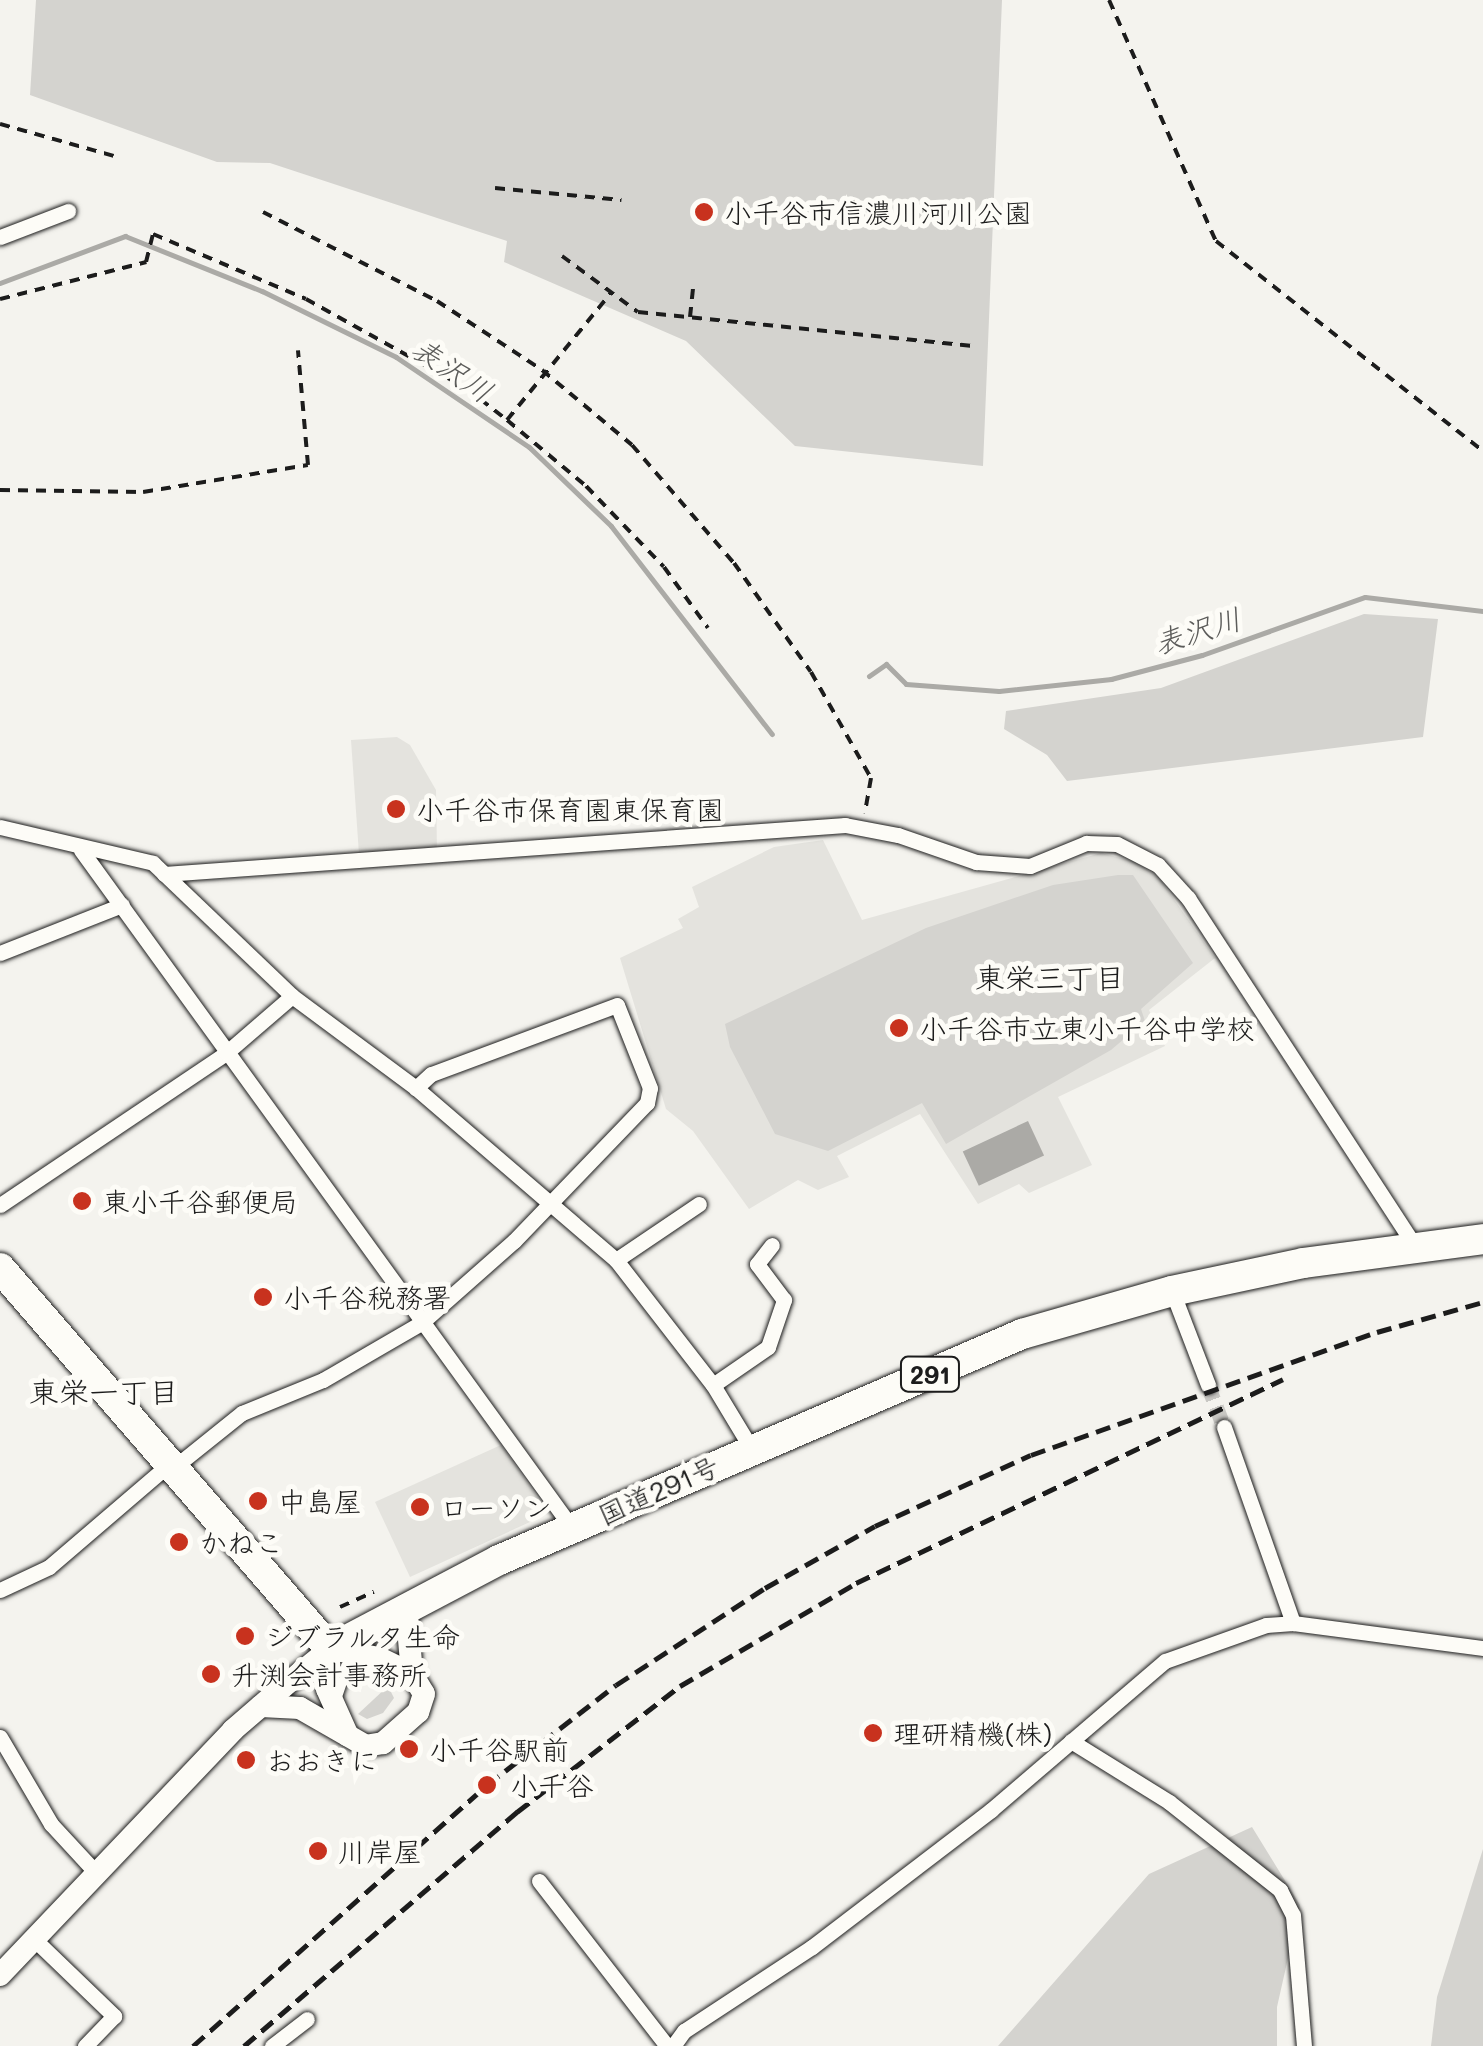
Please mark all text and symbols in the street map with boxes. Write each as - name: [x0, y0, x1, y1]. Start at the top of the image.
- place label: 小千谷市信濃川河川公園: [724, 195, 1032, 229]
- marker: 小千谷市信濃川河川公園: [693, 201, 715, 223]
- water label: 表沢川: [406, 329, 500, 409]
- water label: 表沢川: [1149, 600, 1245, 660]
- place label: 小千谷市保育園東保育園: [416, 792, 724, 826]
- marker: 小千谷市保育園東保育園: [385, 798, 407, 820]
- district label: 東栄三丁目: [975, 959, 1125, 995]
- place label: 小千谷市立東小千谷中学校: [919, 1011, 1255, 1045]
- marker: 小千谷市立東小千谷中学校: [888, 1017, 910, 1039]
- place label: 東小千谷郵便局: [102, 1184, 298, 1218]
- marker: 東小千谷郵便局: [71, 1190, 93, 1212]
- place label: 小千谷税務署: [283, 1280, 451, 1314]
- marker: 小千谷税務署: [252, 1286, 274, 1308]
- road number: 291: [898, 1354, 962, 1394]
- district label: 東栄一丁目: [29, 1373, 179, 1409]
- street label: 国道291号: [592, 1448, 724, 1532]
- place label: 中島屋: [278, 1484, 362, 1518]
- marker: 中島屋: [247, 1490, 269, 1512]
- place label: ローソン: [440, 1490, 552, 1524]
- marker: ローソン: [409, 1496, 431, 1518]
- place label: かねこ: [199, 1525, 283, 1559]
- marker: かねこ: [168, 1531, 190, 1553]
- place label: ジブラルタ生命: [265, 1619, 461, 1653]
- marker: ジブラルタ生命: [234, 1625, 256, 1647]
- place label: 升渕会計事務所: [231, 1657, 427, 1691]
- marker: 升渕会計事務所: [200, 1663, 222, 1685]
- place label: 理研精機(株): [893, 1716, 1052, 1750]
- marker: 理研精機(株): [862, 1722, 884, 1744]
- place label: 小千谷駅前: [429, 1732, 569, 1766]
- marker: 小千谷駅前: [398, 1738, 420, 1760]
- place label: おおきに: [266, 1743, 378, 1777]
- marker: おおきに: [235, 1749, 257, 1771]
- place label: 小千谷: [510, 1768, 594, 1802]
- marker: 小千谷: [474, 1772, 500, 1798]
- place label: 川岸屋: [338, 1834, 422, 1868]
- marker: 川岸屋: [307, 1840, 329, 1862]

